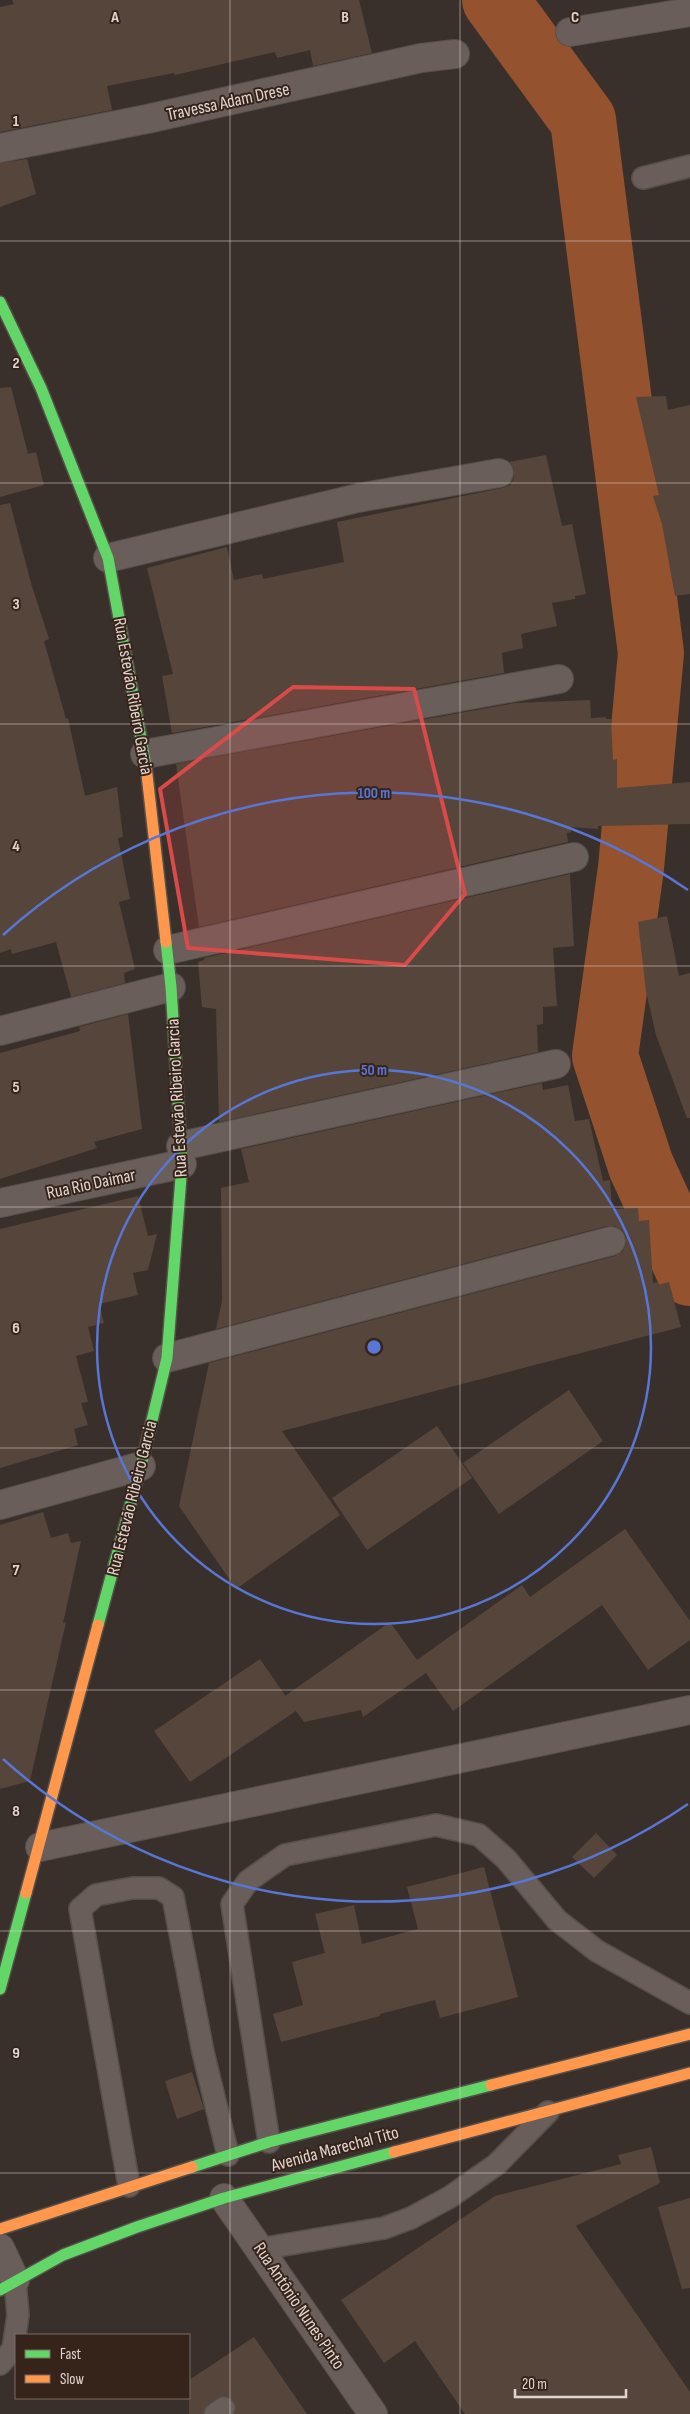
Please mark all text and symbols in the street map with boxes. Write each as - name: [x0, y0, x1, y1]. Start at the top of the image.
- text: A: [110, 8, 119, 27]
- text: B: [341, 8, 349, 27]
- text: C: [571, 8, 579, 27]
- street label: Travessa Adam Drese: [165, 79, 291, 125]
- text: 1: [13, 112, 20, 131]
- text: 2: [12, 354, 20, 373]
- text: 3: [12, 595, 20, 614]
- street label: Rua Estevão Ribeiro Garcia: [109, 616, 157, 776]
- text: 100 m: [358, 784, 390, 803]
- text: 4: [12, 837, 20, 856]
- street label: Rua Estevão Ribeiro Garcia: [162, 1018, 192, 1178]
- text: 50 m: [361, 1061, 387, 1080]
- text: 5: [12, 1078, 20, 1097]
- street label: Rua Rio Daimar: [45, 1164, 137, 1204]
- text: 6: [12, 1319, 20, 1338]
- centre of rings: [365, 1338, 383, 1356]
- street label: Rua Estevão Ribeiro Garcia: [103, 1418, 161, 1578]
- text: 7: [13, 1561, 20, 1580]
- text: 8: [12, 1802, 20, 1821]
- text: 9: [12, 2044, 20, 2063]
- street label: Avenida Marechal Tito: [268, 2122, 401, 2176]
- street label: Rua Antônio Nunes Pinto: [249, 2239, 349, 2373]
- legend: [15, 2334, 190, 2399]
- text: Fast: [60, 2345, 82, 2364]
- scale bar: [515, 2366, 626, 2398]
- text: Slow: [60, 2370, 84, 2389]
- text: 20 m: [522, 2375, 547, 2394]

